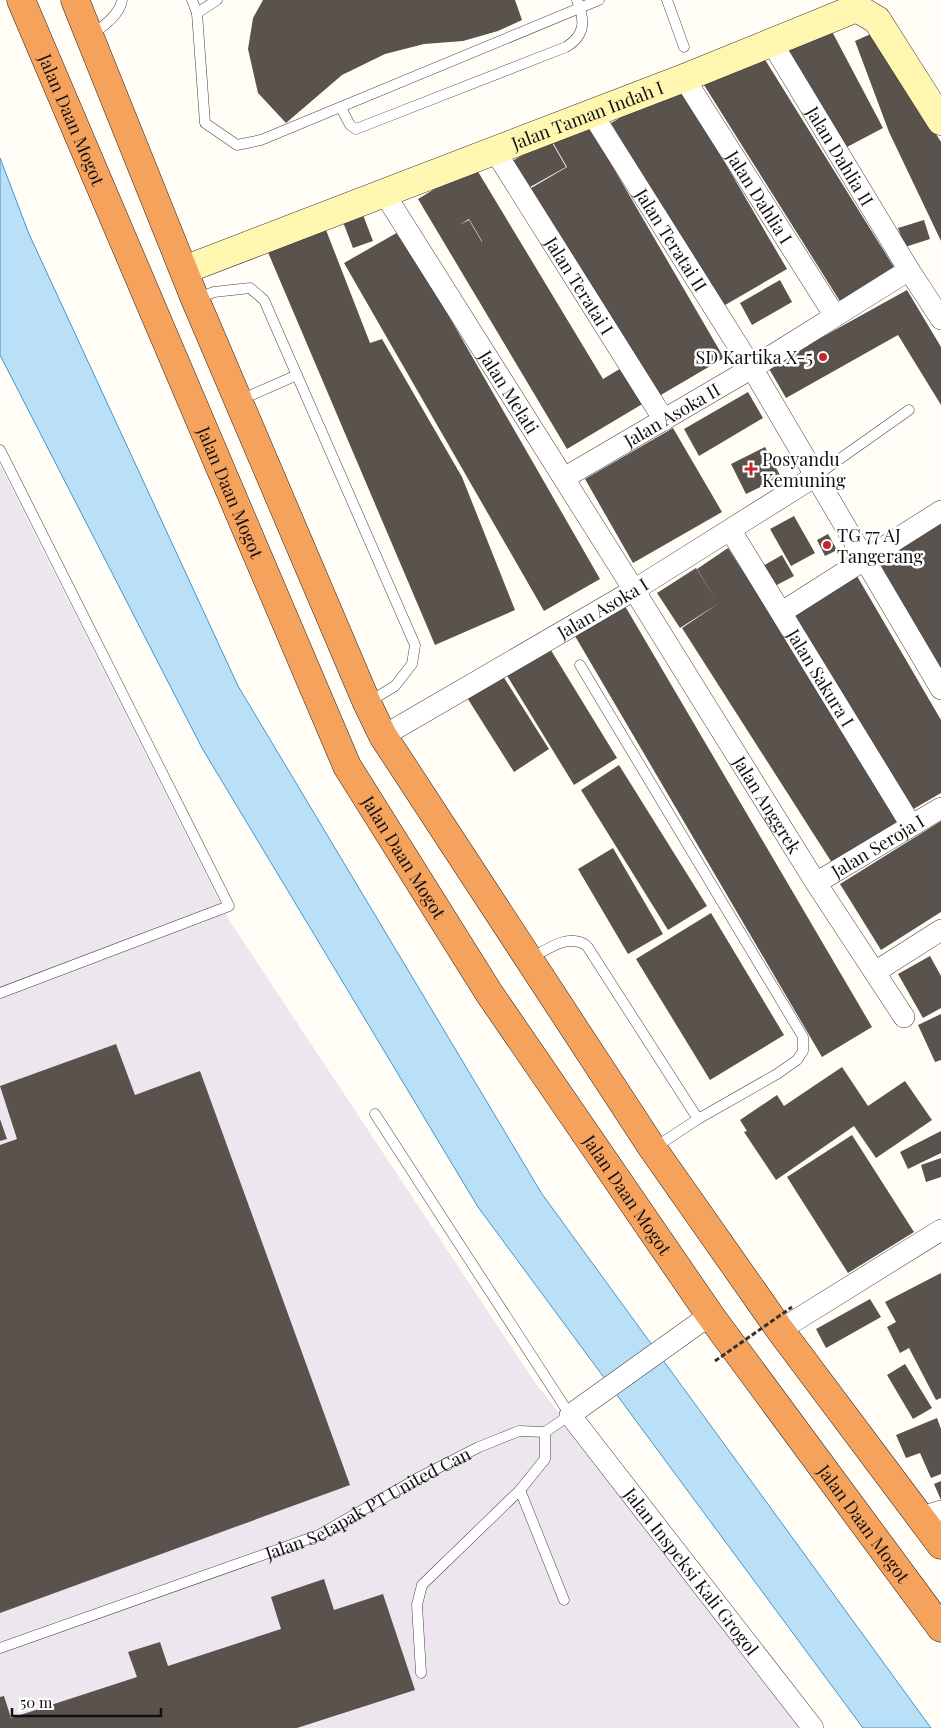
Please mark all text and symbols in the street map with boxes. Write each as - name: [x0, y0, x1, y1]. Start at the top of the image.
- street label: Jalan Daan Mogot: [33, 49, 111, 190]
- street label: Jalan Taman Indah I: [507, 75, 667, 156]
- street label: Jalan Dahlia II: [800, 101, 879, 210]
- street label: Jalan Dahlia I: [720, 145, 798, 248]
- street label: Jalan Teratai II: [629, 183, 713, 296]
- street label: Jalan Teratai I: [539, 231, 619, 339]
- street label: Jalan Melati: [473, 345, 544, 438]
- place label: SD Kartika X-5: [695, 345, 813, 369]
- marker: SD Kartika X-5: [817, 351, 829, 363]
- street label: Jalan Asoka II: [619, 377, 724, 453]
- street label: Jalan Daan Mogot: [192, 422, 269, 562]
- place label: Posyandu Kemuning: [762, 447, 846, 492]
- marker: Posyandu Kemuning: [744, 462, 758, 476]
- place label: TG 77 AJ Tangerang: [837, 523, 923, 568]
- marker: TG 77 AJ Tangerang: [821, 539, 833, 551]
- street label: Jalan Asoka I: [552, 572, 652, 645]
- street label: Jalan Sakura I: [781, 624, 860, 731]
- street label: Jalan Anggrek: [727, 751, 807, 858]
- street label: Jalan Daan Mogot: [356, 790, 452, 924]
- street label: Jalan Seroja I: [826, 809, 929, 884]
- street label: Jalan Daan Mogot: [577, 1129, 678, 1260]
- street label: Jalan Setapak PT United Can: [261, 1441, 475, 1565]
- street label: Jalan Daan Mogot: [812, 1459, 916, 1588]
- street label: Jalan Inspeksi Kali Grogol: [618, 1482, 764, 1660]
- scale bar: [12, 1686, 161, 1718]
- text: 50 m: [20, 1692, 53, 1712]

